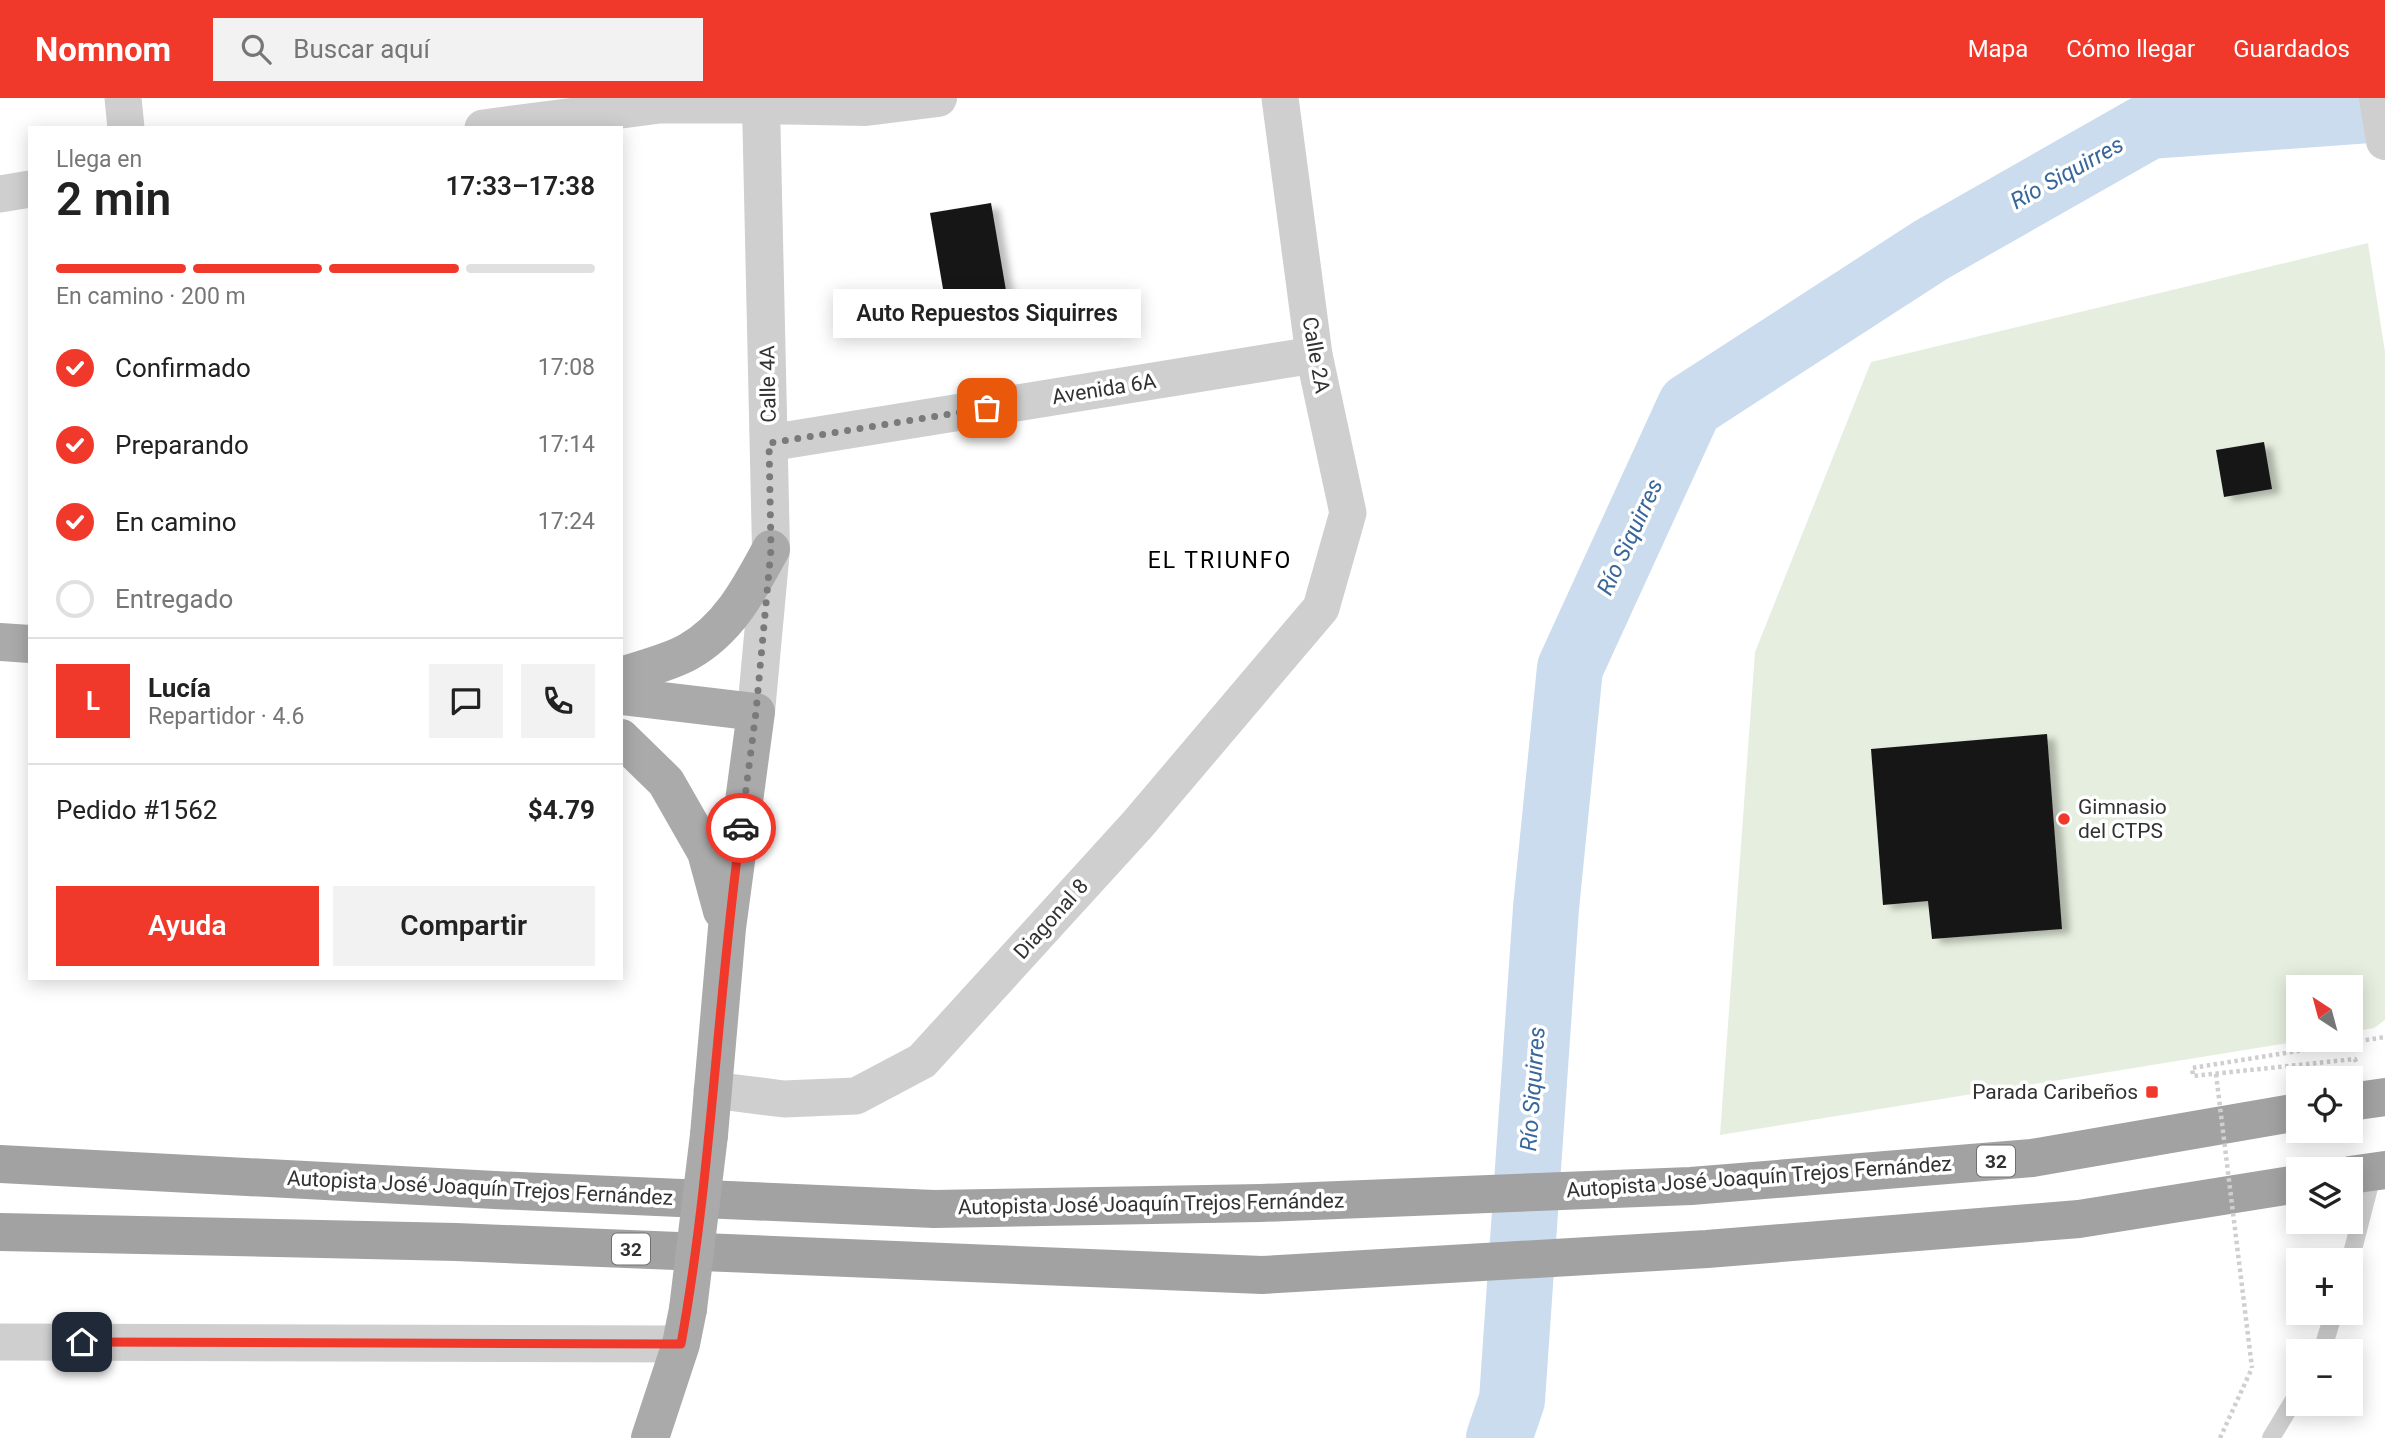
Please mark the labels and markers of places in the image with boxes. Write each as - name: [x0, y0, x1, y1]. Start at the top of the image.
- callout: Auto Repuestos Siquirres: [833, 289, 1141, 338]
- pin: [957, 378, 1017, 438]
- place label: Gimnasio del CTPS: [2078, 795, 2167, 843]
- marker: Gimnasio del CTPS: [2056, 811, 2072, 827]
- place label: Parada Caribeños: [1972, 1080, 2138, 1104]
- marker: Parada Caribeños: [2144, 1084, 2160, 1100]
- pin: [52, 1312, 112, 1372]

